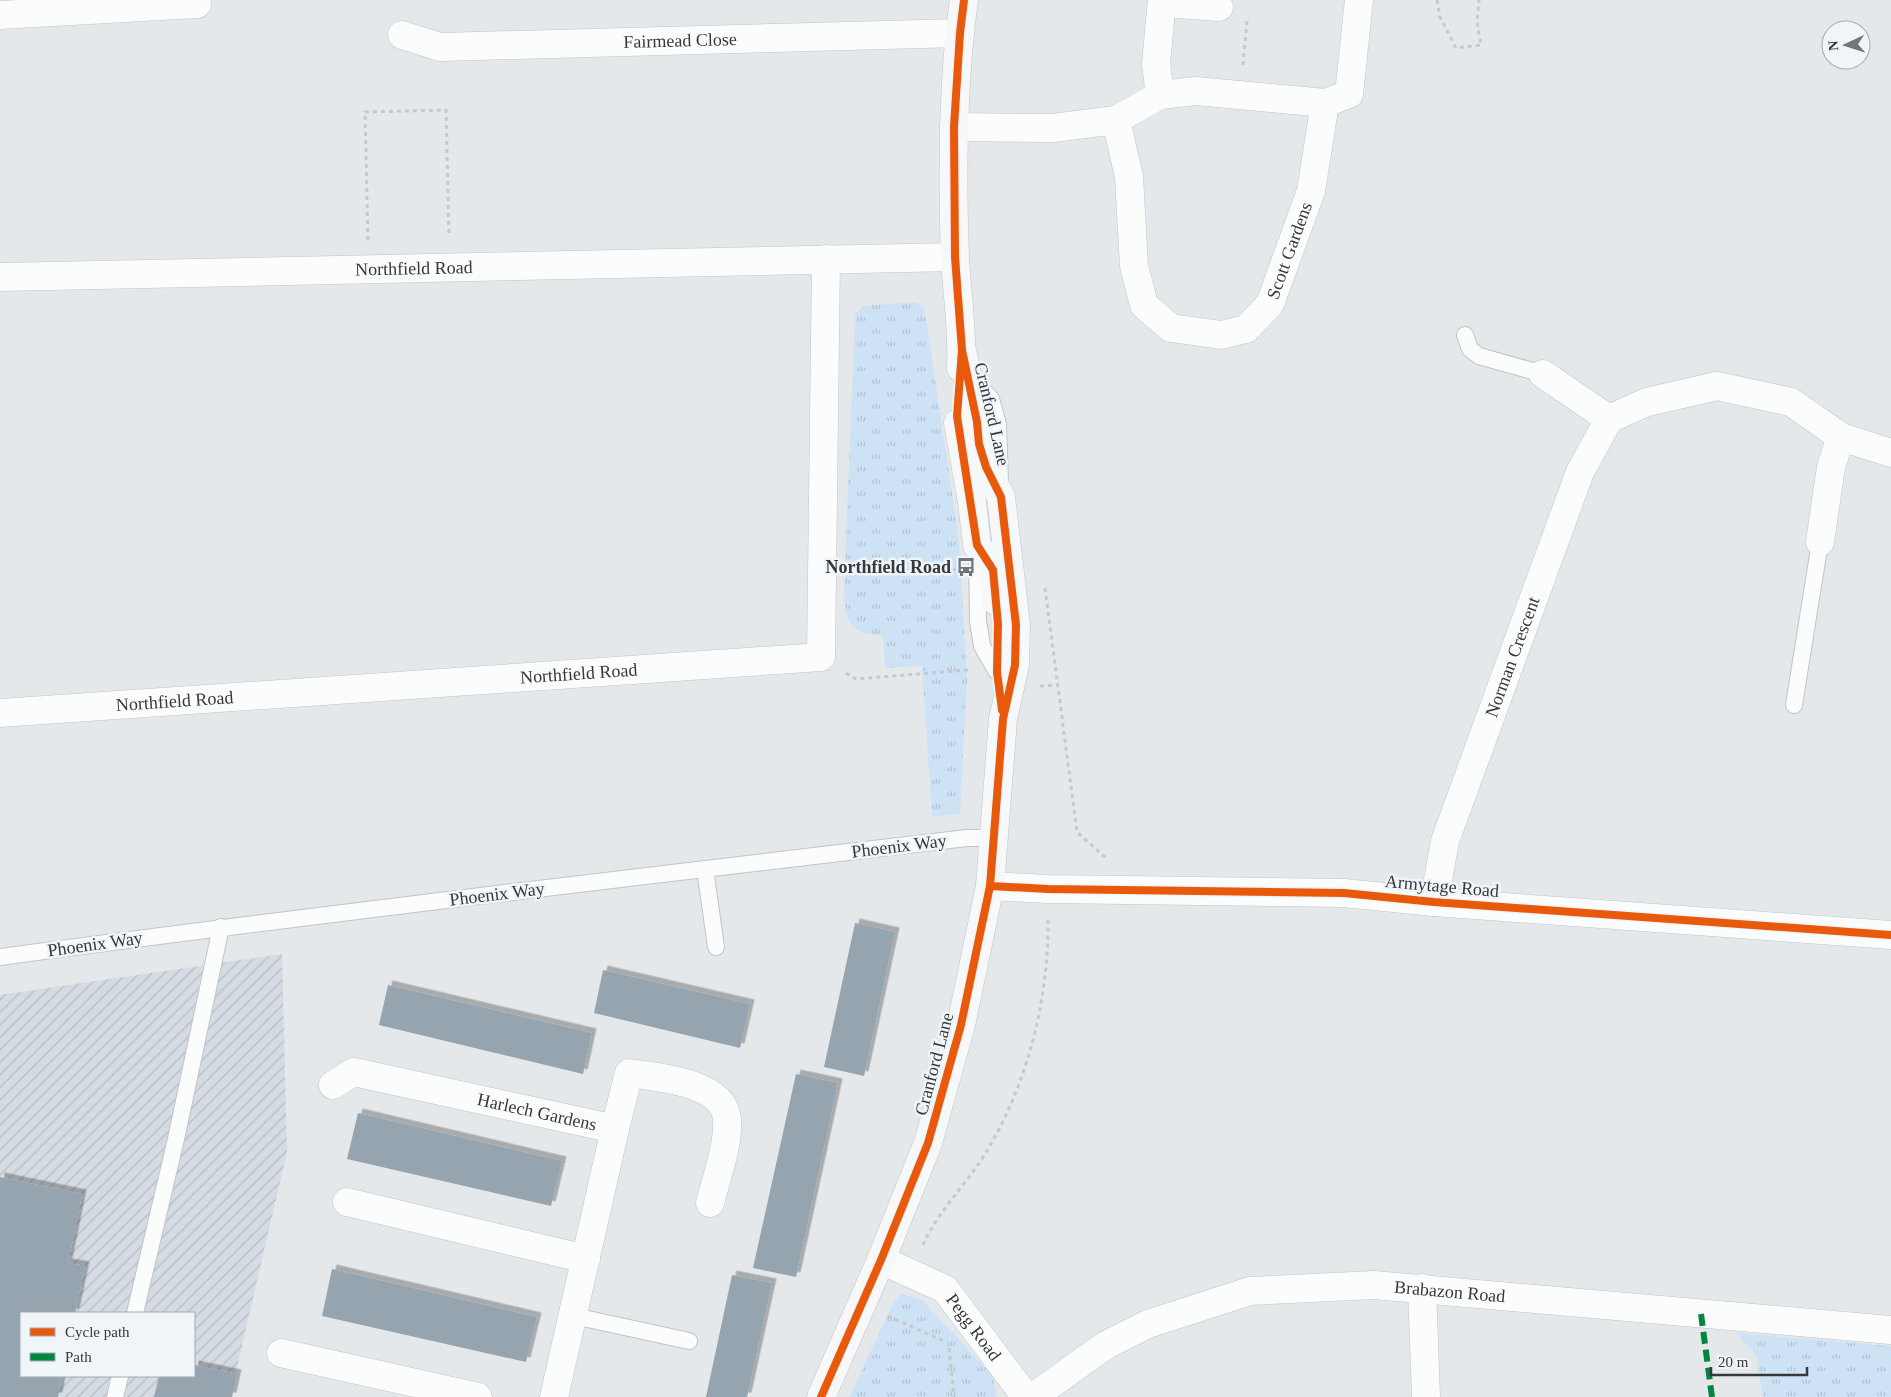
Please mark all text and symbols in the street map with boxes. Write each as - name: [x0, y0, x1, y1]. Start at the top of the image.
- north arrow: [1821, 20, 1871, 70]
- street label: Fairmead Close: [623, 29, 737, 52]
- text: N: [1826, 40, 1841, 51]
- street label: Scott Gardens: [1263, 199, 1316, 302]
- street label: Northfield Road: [355, 257, 473, 280]
- street label: Cranford Lane: [970, 360, 1014, 468]
- bus stop icon: Northfield Road: [955, 556, 977, 578]
- place label: Northfield Road: [826, 557, 951, 577]
- street label: Norman Crescent: [1481, 594, 1543, 720]
- street label: Northfield Road: [519, 660, 638, 688]
- street label: Northfield Road: [115, 687, 234, 715]
- street label: Phoenix Way: [850, 830, 948, 862]
- street label: Armytage Road: [1384, 871, 1500, 901]
- street label: Phoenix Way: [448, 878, 546, 910]
- street label: Phoenix Way: [46, 927, 144, 961]
- street label: Cranford Lane: [911, 1010, 957, 1118]
- street label: Harlech Gardens: [475, 1089, 598, 1135]
- street label: Brabazon Road: [1393, 1277, 1506, 1306]
- street label: Pegg Road: [942, 1290, 1005, 1365]
- legend: [20, 1312, 195, 1377]
- text: Cycle path: [65, 1324, 130, 1340]
- scale bar: [1711, 1344, 1807, 1376]
- text: Path: [65, 1349, 92, 1365]
- text: 20 m: [1718, 1354, 1749, 1370]

